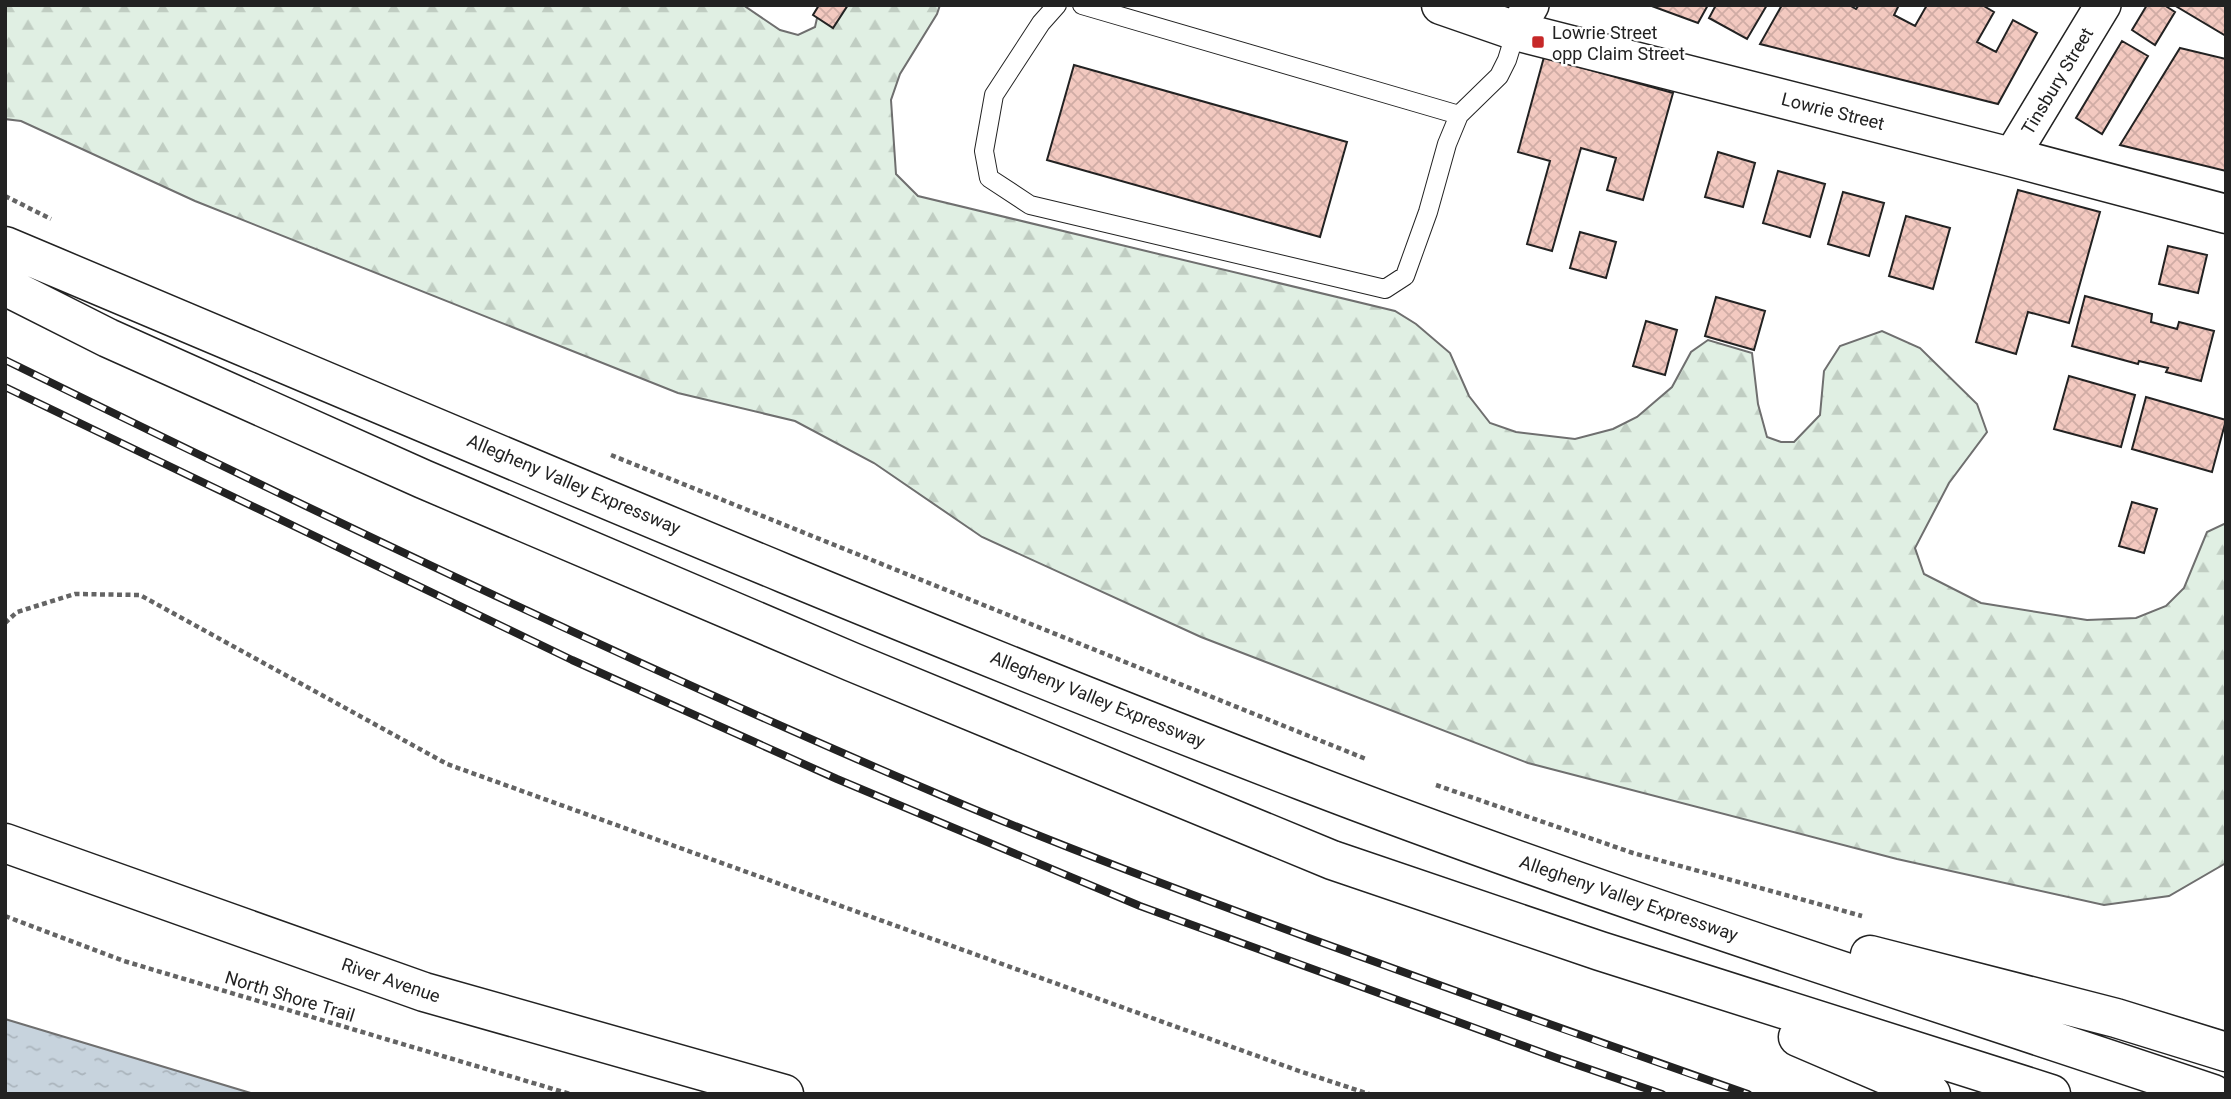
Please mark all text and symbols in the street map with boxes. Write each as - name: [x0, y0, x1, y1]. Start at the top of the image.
- place label: Lowrie Street opp Claim Street: [1552, 22, 1685, 64]
- street label: Tinsbury Street: [2017, 24, 2097, 138]
- marker: Lowrie Street opp Claim Street: [1530, 34, 1546, 50]
- street label: Lowrie Street: [1779, 88, 1887, 134]
- street label: Allegheny Valley Expressway: [464, 429, 684, 539]
- street label: Allegheny Valley Expressway: [988, 646, 1209, 752]
- street label: Allegheny Valley Expressway: [1517, 851, 1741, 945]
- street label: River Avenue: [339, 953, 443, 1007]
- street label: North Shore Trail: [222, 966, 358, 1026]

